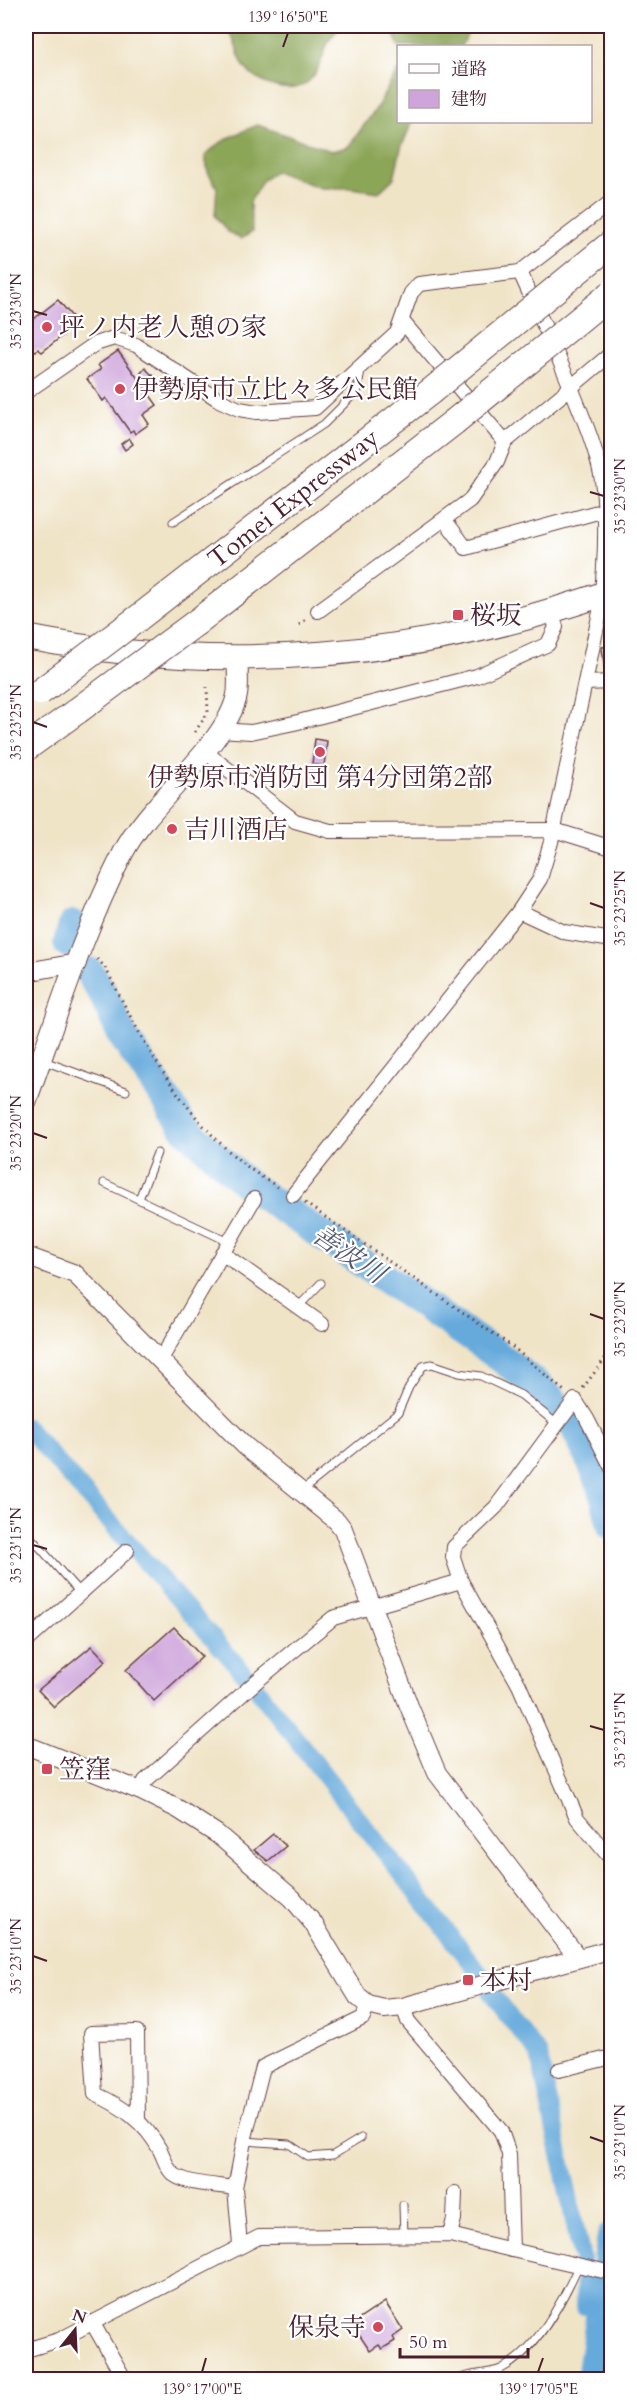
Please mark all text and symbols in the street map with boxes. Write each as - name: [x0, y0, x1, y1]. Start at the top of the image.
- text: 139°16'50"E: [248, 7, 328, 27]
- legend: [397, 45, 592, 123]
- text: 道路: [451, 57, 487, 82]
- text: 建物: [451, 87, 487, 112]
- text: 35°23'30"N: [6, 273, 26, 349]
- place label: 坪ノ内老人憩の家: [59, 310, 267, 345]
- marker: 坪ノ内老人憩の家: [40, 320, 54, 334]
- place label: 伊勢原市立比々多公民館: [132, 372, 418, 407]
- marker: 伊勢原市立比々多公民館: [113, 382, 127, 396]
- street label: Tomei Expressway: [200, 420, 386, 576]
- text: 35°23'30"N: [610, 458, 630, 534]
- place label: 桜坂: [470, 598, 522, 633]
- marker: 桜坂: [451, 608, 465, 622]
- text: 35°23'25"N: [6, 684, 26, 760]
- marker: 伊勢原市消防団 第4分団第2部: [313, 745, 327, 759]
- place label: 伊勢原市消防団 第4分団第2部: [147, 760, 493, 795]
- place label: 吉川酒店: [184, 812, 288, 847]
- marker: 吉川酒店: [165, 822, 179, 836]
- text: 35°23'25"N: [610, 870, 630, 946]
- text: 35°23'20"N: [6, 1095, 26, 1171]
- water label: 善波川: [305, 1216, 395, 1294]
- text: 35°23'20"N: [610, 1281, 630, 1357]
- text: 35°23'15"N: [6, 1507, 26, 1583]
- text: 35°23'15"N: [610, 1692, 630, 1768]
- place label: 笠窪: [59, 1752, 111, 1787]
- marker: 笠窪: [40, 1762, 54, 1776]
- text: 35°23'10"N: [6, 1918, 26, 1994]
- place label: 本村: [480, 1963, 532, 1998]
- marker: 本村: [461, 1973, 475, 1987]
- text: 35°23'10"N: [610, 2104, 630, 2180]
- north arrow: [45, 2300, 105, 2360]
- text: N: [69, 2304, 89, 2329]
- place label: 保泉寺: [288, 2310, 366, 2345]
- marker: 保泉寺: [371, 2320, 385, 2334]
- scale bar: [400, 2321, 528, 2359]
- text: 50 m: [409, 2330, 448, 2355]
- text: 139°17'00"E: [162, 2379, 242, 2399]
- text: 139°17'05"E: [498, 2379, 578, 2399]

